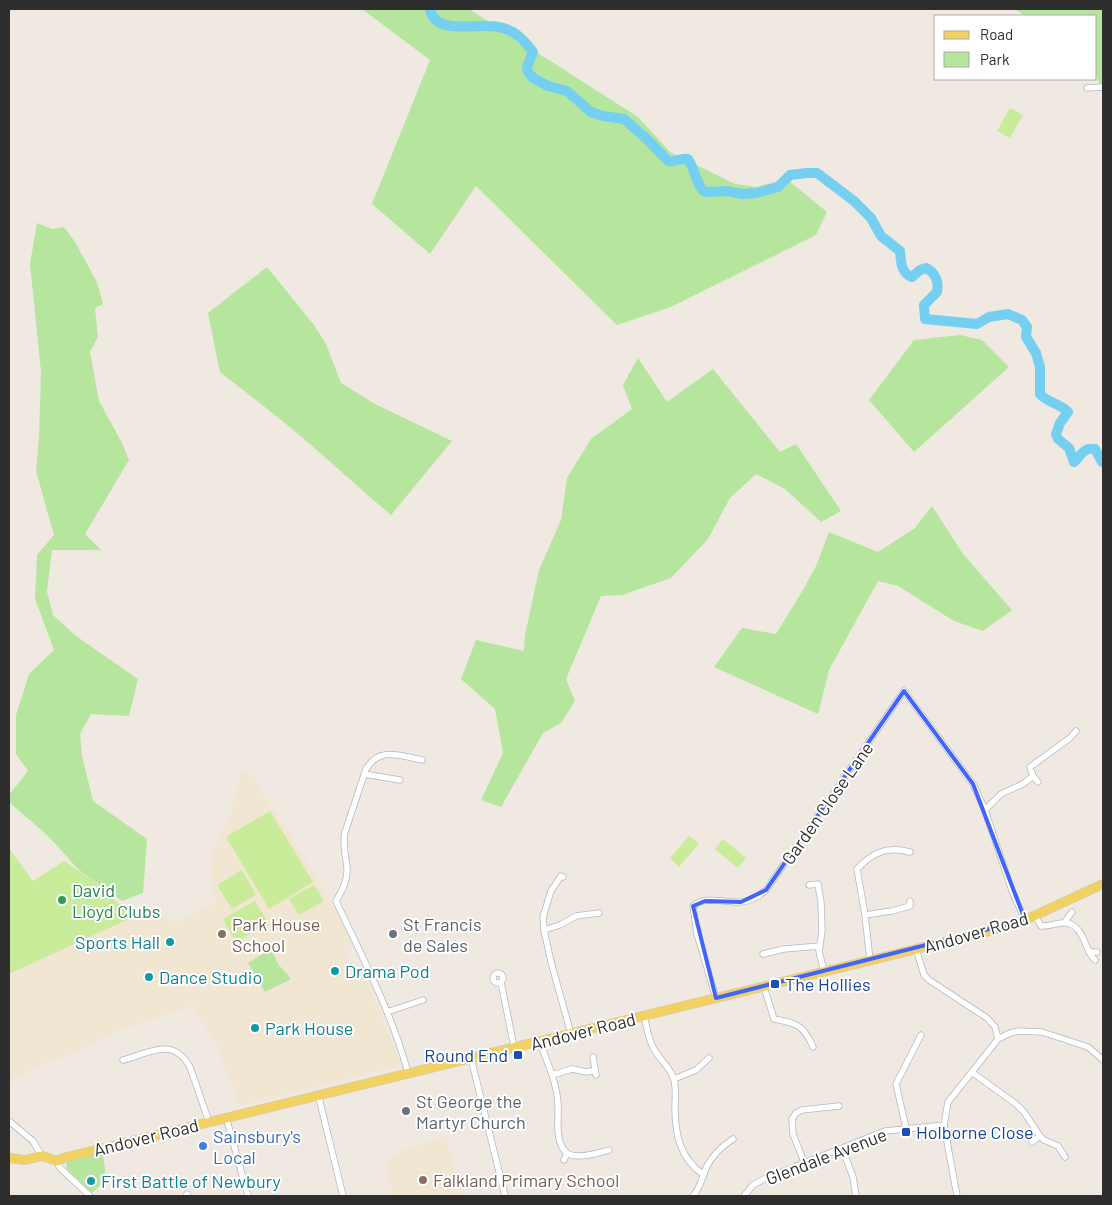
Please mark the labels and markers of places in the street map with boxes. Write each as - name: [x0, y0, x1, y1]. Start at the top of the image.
- place label: David Lloyd Clubs: [72, 879, 160, 922]
- marker: David Lloyd Clubs: [56, 894, 68, 906]
- place label: Park House School: [232, 913, 320, 956]
- place label: St Francis de Sales: [403, 913, 482, 956]
- marker: Park House School: [216, 928, 228, 940]
- marker: St Francis de Sales: [387, 928, 399, 940]
- place label: Sports Hall: [75, 931, 160, 953]
- marker: Sports Hall: [164, 936, 176, 948]
- place label: Drama Pod: [345, 960, 430, 982]
- marker: Drama Pod: [329, 965, 341, 977]
- place label: Dance Studio: [159, 966, 262, 988]
- marker: Dance Studio: [143, 971, 155, 983]
- place label: The Hollies: [785, 973, 871, 995]
- marker: The Hollies: [769, 978, 781, 990]
- place label: Park House: [265, 1017, 353, 1039]
- marker: Park House: [249, 1022, 261, 1034]
- place label: Round End: [424, 1044, 508, 1066]
- marker: Round End: [512, 1049, 524, 1061]
- place label: St George the Martyr Church: [416, 1090, 526, 1133]
- marker: St George the Martyr Church: [400, 1105, 412, 1117]
- place label: Holborne Close: [916, 1121, 1034, 1143]
- place label: Sainsbury's Local: [213, 1125, 301, 1168]
- marker: Holborne Close: [900, 1126, 912, 1138]
- marker: Sainsbury's Local: [197, 1140, 209, 1152]
- place label: Falkland Primary School: [433, 1169, 619, 1191]
- place label: First Battle of Newbury: [101, 1170, 281, 1192]
- marker: Falkland Primary School: [417, 1174, 429, 1186]
- marker: First Battle of Newbury: [85, 1175, 97, 1187]

